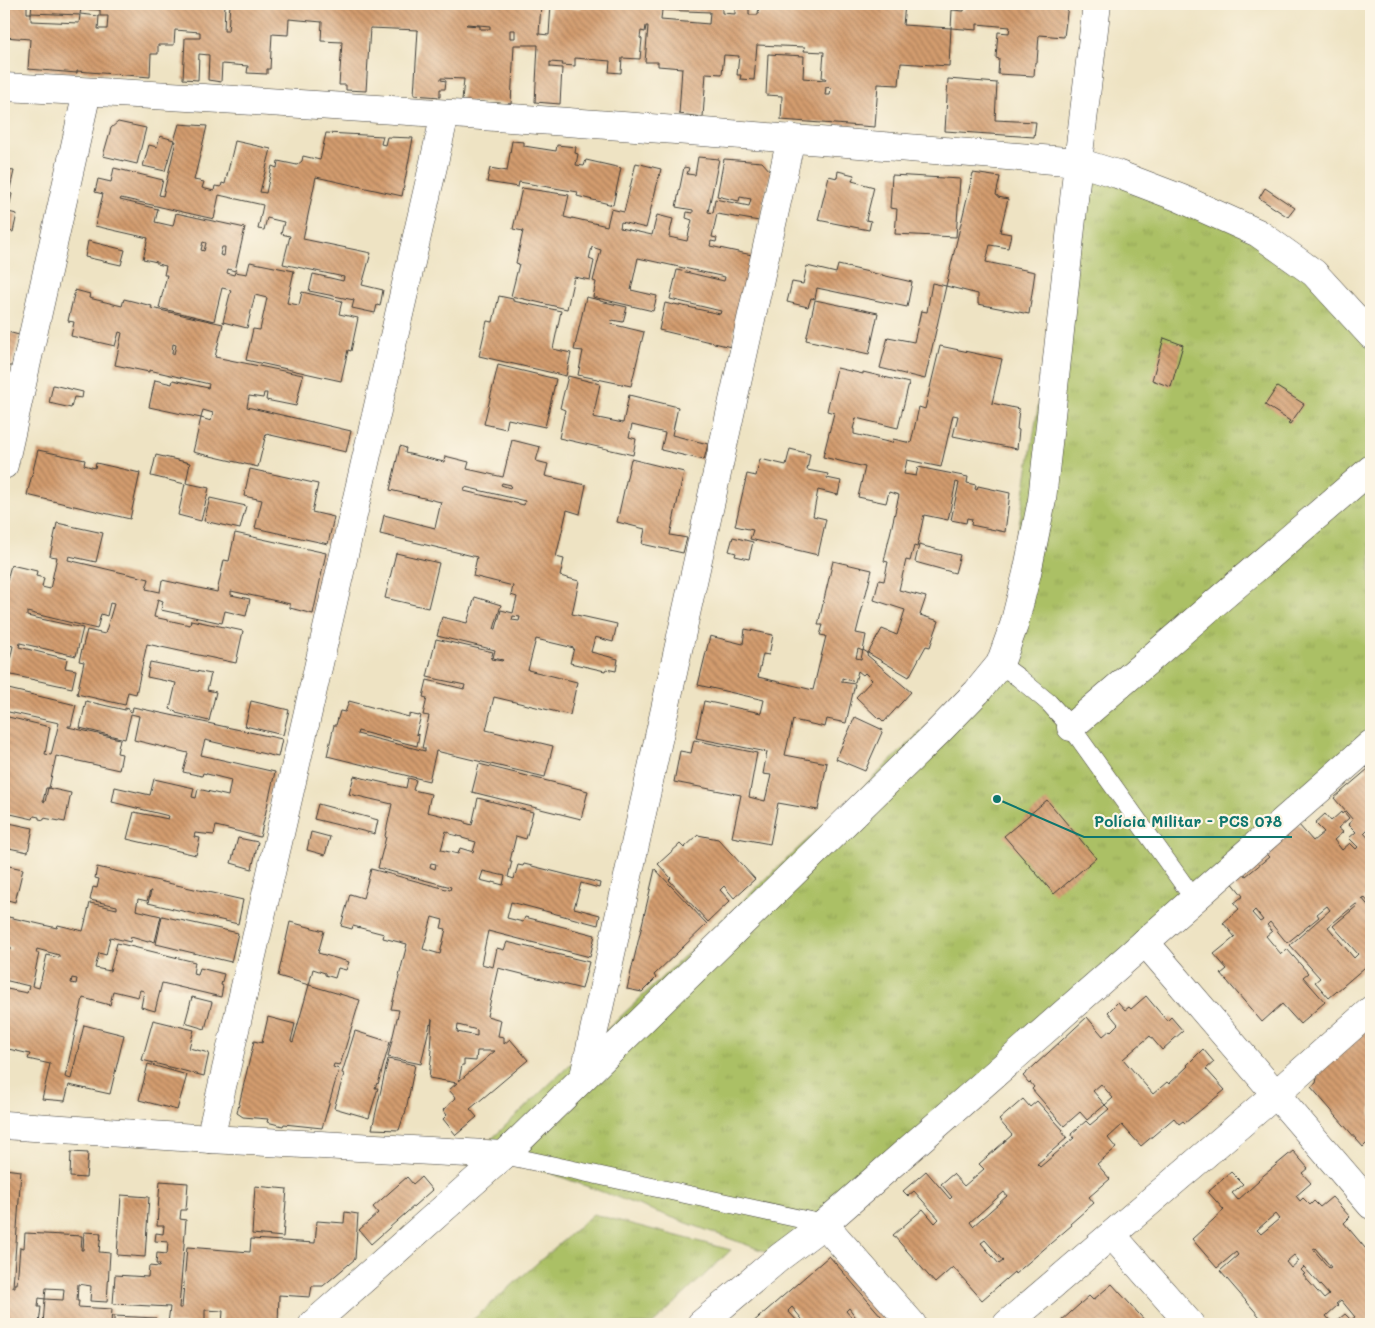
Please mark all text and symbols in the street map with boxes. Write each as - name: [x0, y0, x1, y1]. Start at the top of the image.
- callout: Polícia Militar - PCS 078: [1084, 807, 1292, 837]
- text: Polícia Militar - PCS 078: [1094, 811, 1282, 831]

